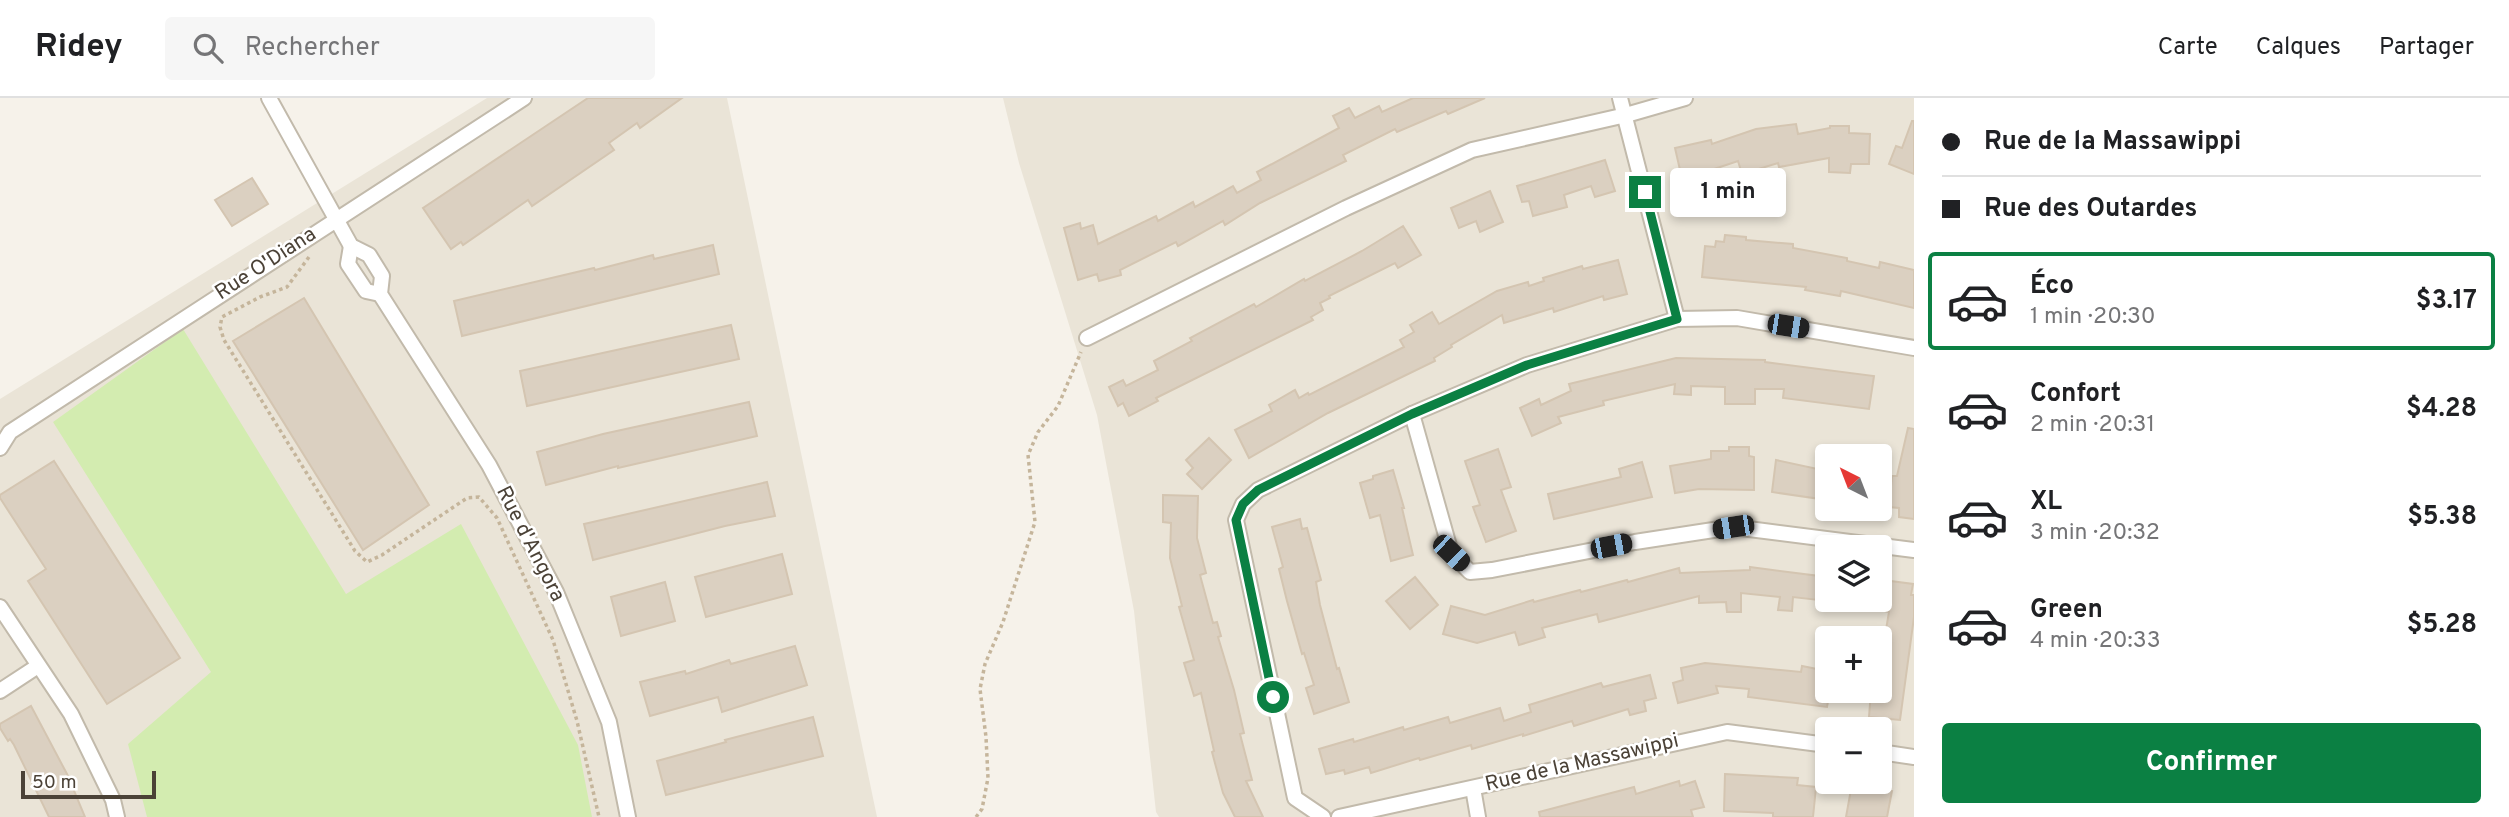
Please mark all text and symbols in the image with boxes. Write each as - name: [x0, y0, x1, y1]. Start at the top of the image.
- search box: [165, 17, 655, 80]
- text: Ridey: [35, 27, 123, 69]
- icon: search: [189, 29, 227, 67]
- text: Rechercher: [245, 32, 380, 65]
- text: Carte: [2158, 33, 2218, 63]
- text: Calques: [2256, 33, 2341, 63]
- text: Partager: [2379, 33, 2474, 63]
- text: Rue de la Massawippi: [1984, 126, 2241, 159]
- callout: 1 min: [1670, 168, 1785, 217]
- route end: [1629, 176, 1661, 208]
- text: 1 min: [1700, 178, 1756, 207]
- text: Rue des Outardes: [1984, 193, 2197, 226]
- street label: Rue O'Diana: [210, 221, 322, 307]
- icon: car: [1946, 270, 2009, 333]
- text: Éco: [2030, 270, 2074, 303]
- text: $3.17: [2416, 285, 2477, 318]
- text: 1 min · 20:30: [2030, 303, 2155, 332]
- car: [1766, 312, 1811, 340]
- icon: car: [1946, 378, 2009, 441]
- text: Confort: [2030, 378, 2121, 411]
- text: $4.28: [2406, 393, 2477, 426]
- text: 2 min · 20:31: [2030, 411, 2155, 440]
- north arrow: [1815, 444, 1892, 522]
- map controls: [1815, 444, 1892, 794]
- street label: Rue d'Angora: [489, 482, 571, 606]
- icon: car: [1946, 486, 2009, 549]
- text: XL: [2030, 486, 2062, 519]
- text: $5.38: [2407, 501, 2477, 534]
- car: [1711, 513, 1756, 541]
- text: 3 min · 20:32: [2030, 519, 2160, 548]
- car: [1429, 531, 1474, 575]
- car: [1589, 532, 1634, 560]
- button: layers: [1815, 535, 1892, 612]
- icon: car: [1946, 594, 2009, 657]
- text: Green: [2030, 594, 2103, 627]
- text: $5.28: [2407, 609, 2477, 642]
- button: +: [1815, 626, 1892, 703]
- text: 4 min · 20:33: [2030, 627, 2160, 656]
- route start: [1257, 681, 1289, 713]
- button: −: [1815, 717, 1892, 794]
- button: Confirmer: [1942, 723, 2481, 803]
- street label: Rue de la Massawippi: [1482, 728, 1682, 798]
- scale bar: [21, 768, 156, 800]
- text: 50 m: [32, 771, 77, 795]

